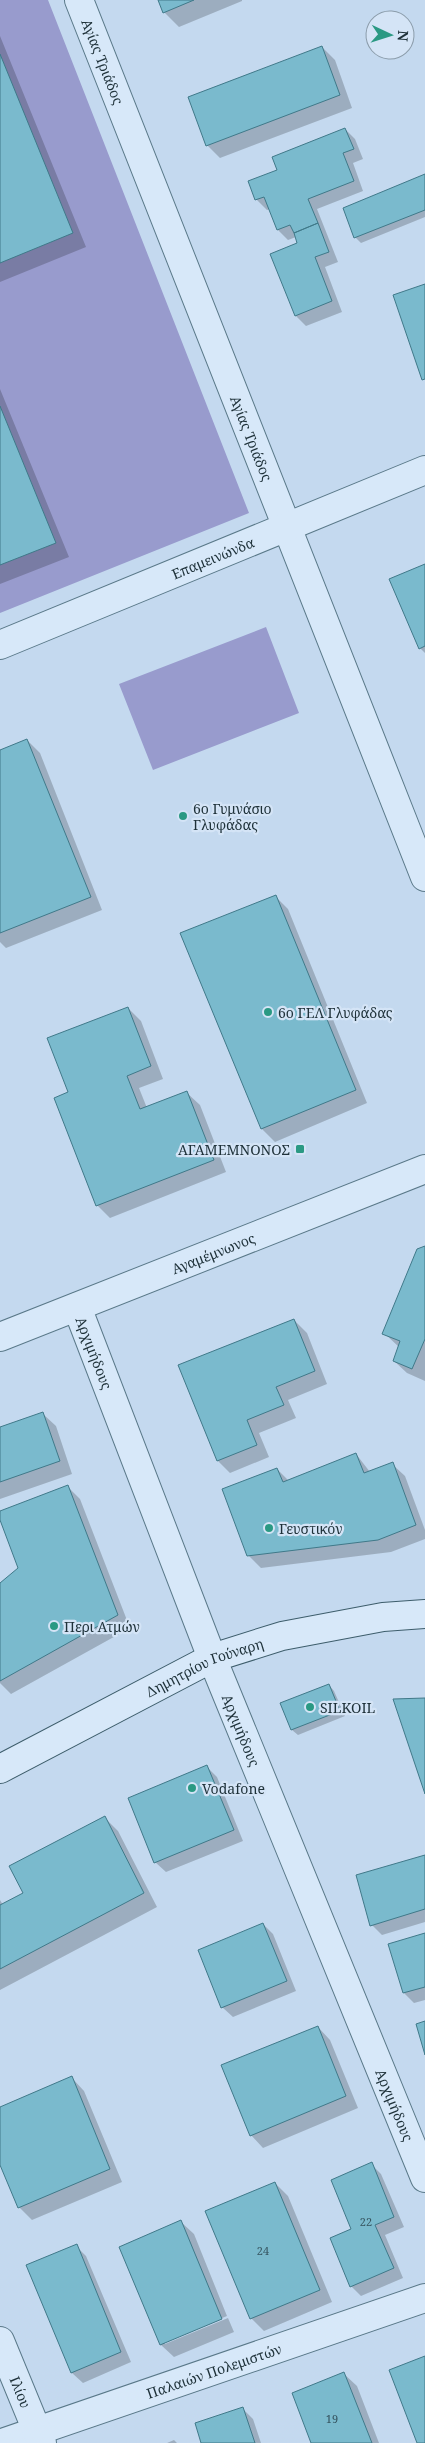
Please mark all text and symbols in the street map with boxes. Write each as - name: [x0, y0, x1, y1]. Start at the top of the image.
- north arrow: [365, 10, 415, 60]
- street label: Αγίας Τριάδος: [78, 16, 129, 107]
- text: N: [394, 30, 413, 42]
- street label: Αγίας Τριάδος: [226, 393, 277, 484]
- street label: Επαμεινώνδα: [169, 532, 257, 583]
- place label: 6ο Γυμνάσιο Γλυφάδας: [193, 799, 272, 834]
- marker: 6ο Γυμνάσιο Γλυφάδας: [177, 810, 189, 822]
- place label: 6ο ΓΕΛ Γλυφάδας: [278, 1003, 393, 1022]
- marker: 6ο ΓΕΛ Γλυφάδας: [262, 1006, 274, 1018]
- place label: ΑΓΑΜΕΜΝΟΝΟΣ: [178, 1140, 290, 1159]
- marker: ΑΓΑΜΕΜΝΟΝΟΣ: [294, 1143, 306, 1155]
- street label: Αγαμέμνωνος: [168, 1228, 258, 1278]
- street label: Αρχιμήδους: [72, 1314, 117, 1392]
- place label: Γευστικόν: [279, 1519, 343, 1538]
- marker: Γευστικόν: [263, 1522, 275, 1534]
- place label: Περι Ατμών: [64, 1617, 140, 1636]
- marker: Περι Ατμών: [48, 1620, 60, 1632]
- street label: Δημητρίου Γούναρη: [142, 1633, 265, 1701]
- street label: Αρχιμήδους: [218, 1691, 265, 1769]
- place label: SILKOIL: [320, 1698, 376, 1717]
- marker: SILKOIL: [304, 1701, 316, 1713]
- place label: Vodafone: [202, 1779, 265, 1798]
- marker: Vodafone: [186, 1782, 198, 1794]
- street label: Αρχιμήδους: [372, 2066, 418, 2144]
- house number: 22: [360, 2214, 372, 2229]
- house number: 24: [257, 2243, 269, 2258]
- street label: Παλαιών Πολεμιστών: [144, 2338, 284, 2402]
- street label: Ιλίου: [6, 2373, 36, 2411]
- house number: 19: [326, 2411, 338, 2426]

